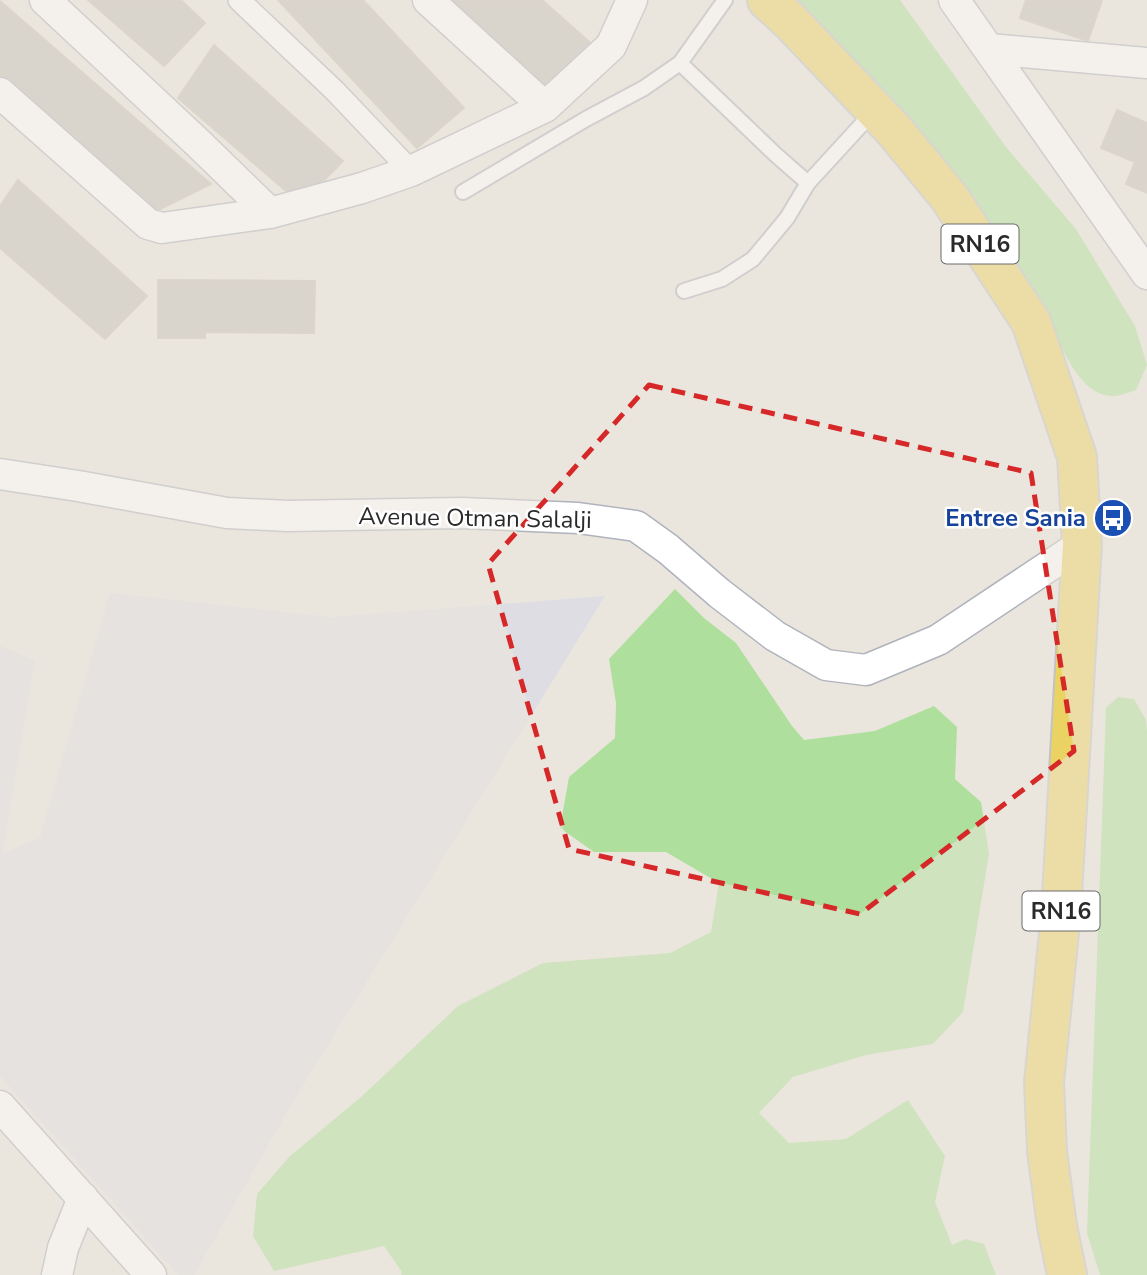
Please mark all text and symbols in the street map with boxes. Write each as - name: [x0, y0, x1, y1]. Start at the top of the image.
- road number: RN16: [942, 224, 1018, 264]
- bus stop icon: Entree Sania: [1092, 497, 1134, 539]
- street label: Avenue Otman Salalji: [358, 500, 592, 536]
- place label: Entree Sania: [945, 502, 1086, 534]
- road number: RN16: [1023, 891, 1100, 930]

